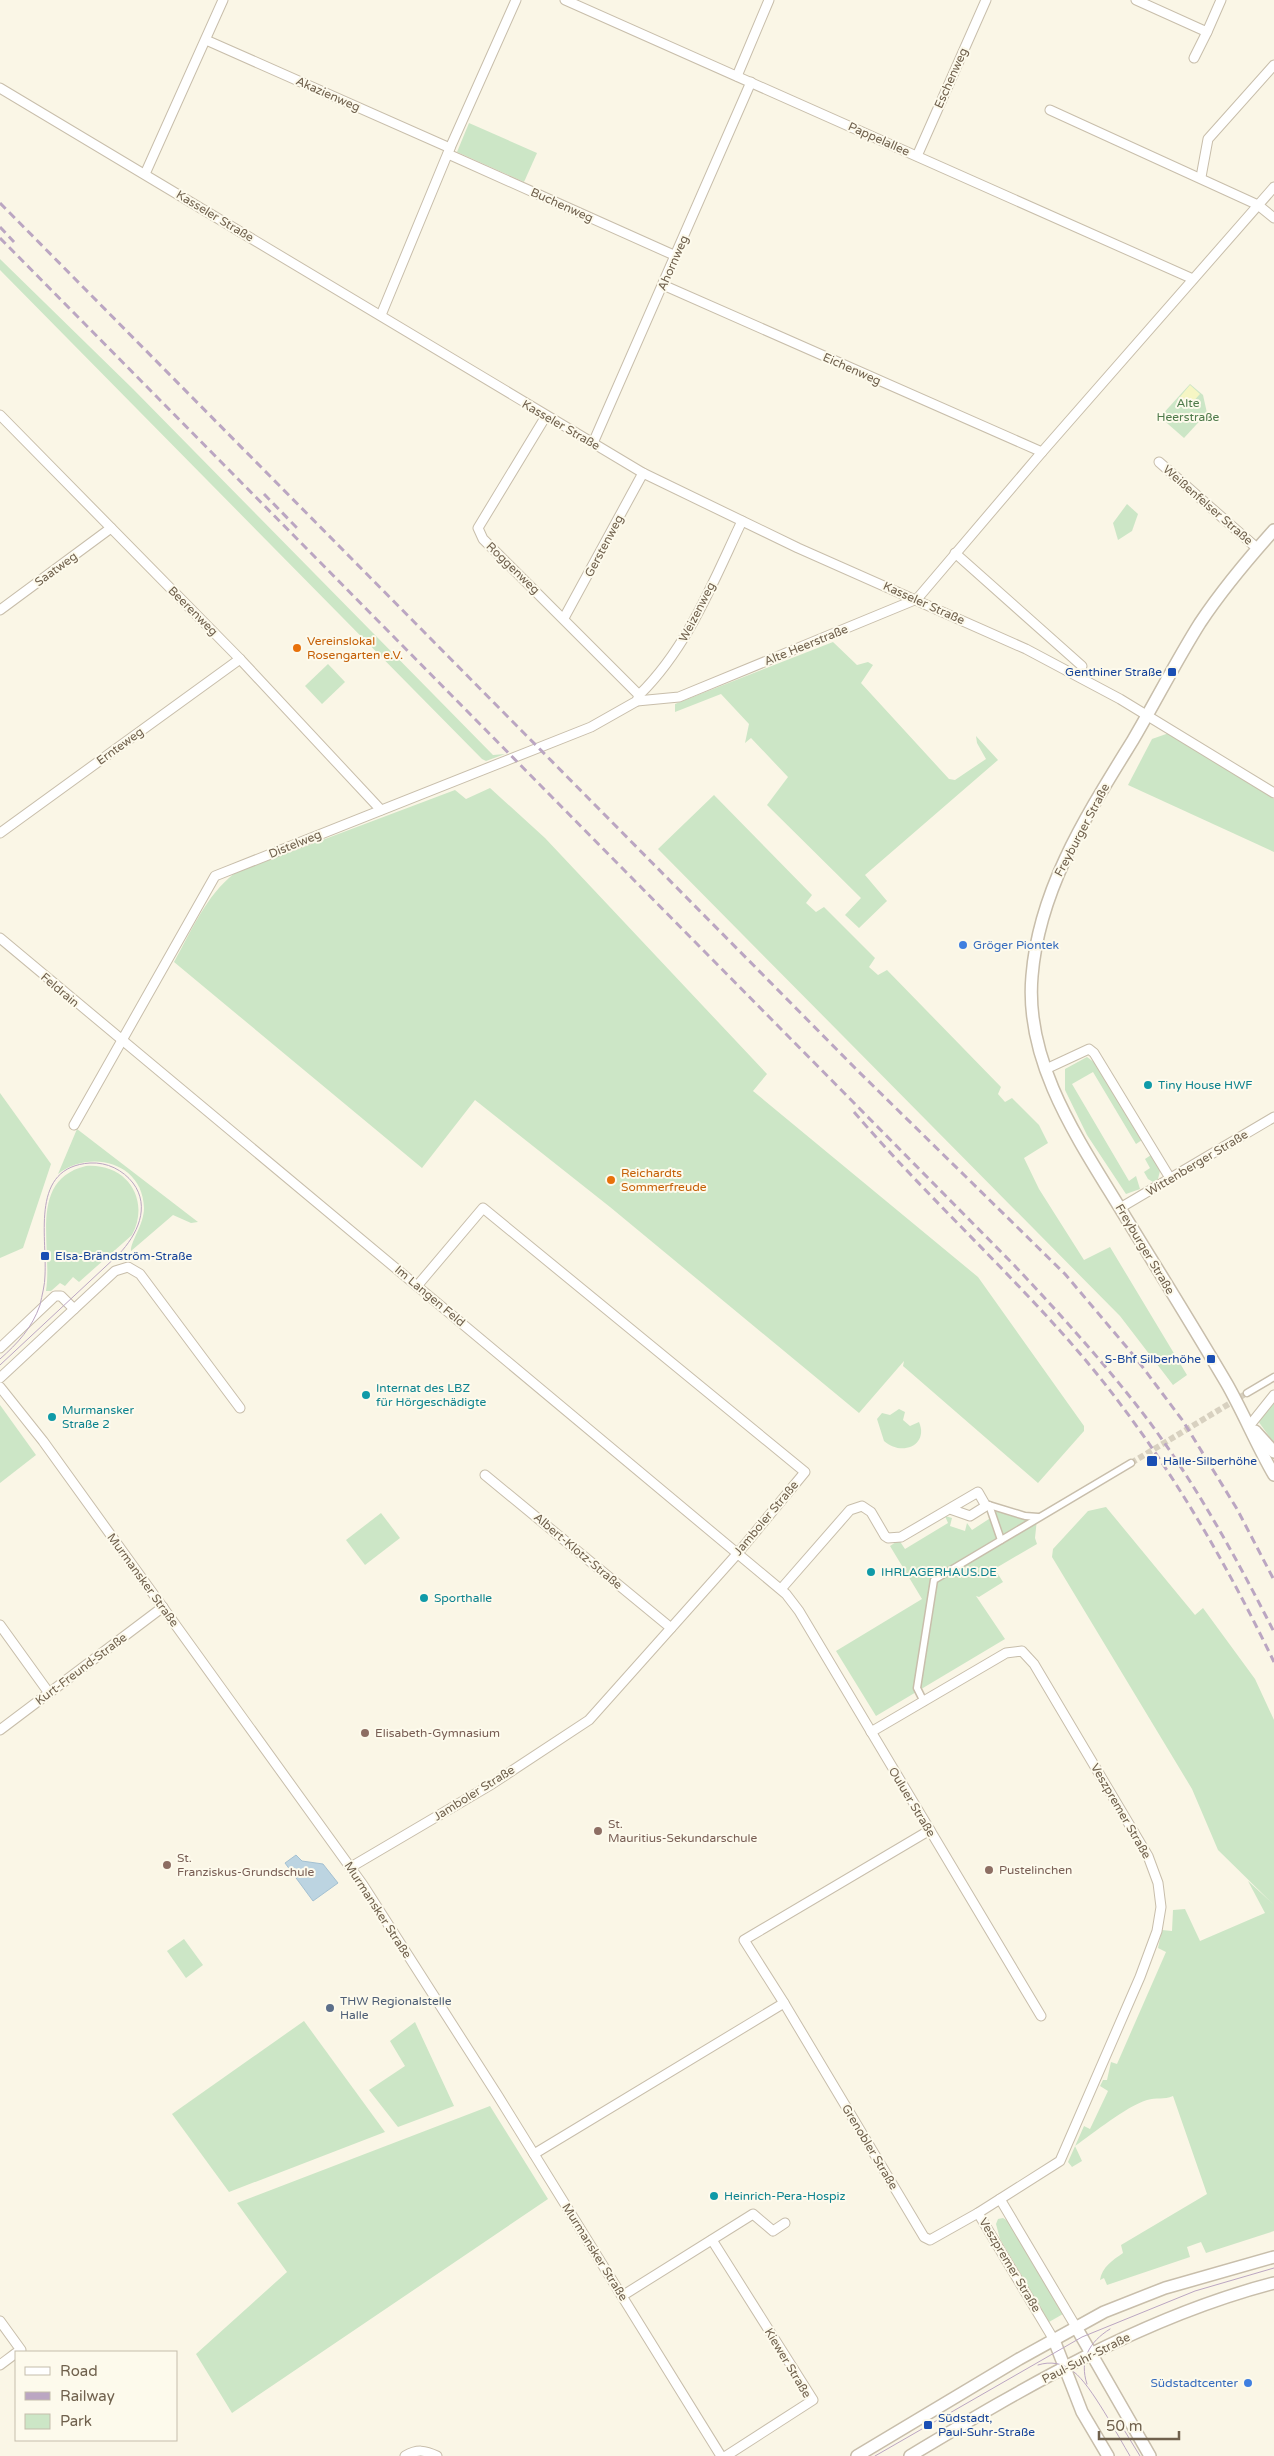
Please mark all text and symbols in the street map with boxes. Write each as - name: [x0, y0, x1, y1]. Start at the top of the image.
- street label: Eschenweg: [931, 46, 971, 110]
- street label: Akazienweg: [294, 74, 362, 114]
- street label: Pappelallee: [846, 119, 912, 159]
- street label: Buchenweg: [529, 185, 595, 225]
- street label: Kasseler Straße: [174, 187, 256, 245]
- street label: Ahornweg: [655, 233, 691, 293]
- street label: Eichenweg: [821, 350, 883, 388]
- park label: Alte Heerstraße: [1157, 396, 1220, 424]
- street label: Kasseler Straße: [520, 397, 603, 453]
- street label: Weißenfelser Straße: [1160, 462, 1256, 548]
- street label: Gerstenweg: [582, 512, 626, 580]
- street label: Roggenweg: [483, 539, 543, 597]
- street label: Saatweg: [32, 549, 80, 589]
- street label: Kasseler Straße: [881, 579, 967, 627]
- street label: Weizenweg: [676, 580, 718, 644]
- street label: Beerenweg: [165, 583, 221, 639]
- street label: Alte Heerstraße: [762, 622, 850, 668]
- place label: Vereinslokal Rosengarten e.V.: [307, 634, 403, 662]
- marker: Vereinslokal Rosengarten e.V.: [291, 642, 303, 654]
- place label: Genthiner Straße: [1065, 665, 1162, 679]
- marker: Genthiner Straße: [1166, 666, 1178, 678]
- street label: Ernteweg: [94, 724, 146, 768]
- street label: Freyburger Straße: [1052, 781, 1112, 879]
- street label: Distelweg: [267, 827, 323, 861]
- place label: Gröger Piontek: [973, 938, 1060, 952]
- marker: Gröger Piontek: [957, 939, 969, 951]
- street label: Feldrain: [38, 970, 82, 1010]
- place label: Tiny House HWF: [1158, 1078, 1253, 1092]
- marker: Tiny House HWF: [1142, 1079, 1154, 1091]
- street label: Wittenberger Straße: [1144, 1127, 1251, 1199]
- place label: Reichardts Sommerfreude: [621, 1166, 707, 1194]
- marker: Reichardts Sommerfreude: [605, 1174, 617, 1186]
- street label: Freyburger Straße: [1112, 1201, 1178, 1297]
- place label: Elsa-Brändström-Straße: [55, 1249, 193, 1263]
- marker: Elsa-Brändström-Straße: [39, 1250, 51, 1262]
- street label: Im Langen Feld: [392, 1263, 468, 1329]
- place label: S-Bhf Silberhöhe: [1105, 1352, 1201, 1366]
- marker: S-Bhf Silberhöhe: [1205, 1353, 1217, 1365]
- place label: Internat des LBZ für Hörgeschädigte: [376, 1381, 486, 1409]
- marker: Internat des LBZ für Hörgeschädigte: [360, 1389, 372, 1401]
- place label: Murmansker Straße 2: [62, 1403, 134, 1431]
- marker: Murmansker Straße 2: [46, 1411, 58, 1423]
- marker: Halle-Silberhöhe: [1145, 1454, 1159, 1468]
- place label: Halle-Silberhöhe: [1163, 1454, 1257, 1468]
- street label: Jamboler Straße: [731, 1478, 801, 1558]
- street label: Albert-Klotz-Straße: [531, 1510, 625, 1592]
- street label: Murmansker Straße: [104, 1530, 182, 1630]
- place label: IHRLAGERHAUS.DE: [881, 1565, 997, 1579]
- marker: IHRLAGERHAUS.DE: [865, 1566, 877, 1578]
- place label: Sporthalle: [434, 1591, 492, 1605]
- marker: Sporthalle: [418, 1592, 430, 1604]
- street label: Kurt-Freund-Straße: [33, 1630, 130, 1708]
- place label: Elisabeth-Gymnasium: [375, 1726, 500, 1740]
- marker: Elisabeth-Gymnasium: [359, 1727, 371, 1739]
- street label: Veszpremer Straße: [1088, 1761, 1154, 1861]
- street label: Jamboler Straße: [431, 1762, 517, 1824]
- street label: Ouluer Straße: [886, 1765, 938, 1840]
- place label: St. Mauritius-Sekundarschule: [608, 1817, 757, 1845]
- marker: St. Mauritius-Sekundarschule: [592, 1825, 604, 1837]
- place label: St. Franziskus-Grundschule: [177, 1851, 314, 1879]
- marker: St. Franziskus-Grundschule: [161, 1859, 173, 1871]
- street label: Murmansker Straße: [342, 1859, 415, 1961]
- place label: Pustelinchen: [999, 1863, 1072, 1877]
- marker: Pustelinchen: [983, 1864, 995, 1876]
- place label: THW Regionalstelle Halle: [340, 1994, 452, 2022]
- marker: THW Regionalstelle Halle: [324, 2002, 336, 2014]
- street label: Grenobler Straße: [839, 2102, 901, 2192]
- place label: Heinrich-Pera-Hospiz: [724, 2189, 846, 2203]
- marker: Heinrich-Pera-Hospiz: [708, 2190, 720, 2202]
- street label: Murmansker Straße: [559, 2201, 631, 2303]
- street label: Veszpremer Straße: [976, 2215, 1044, 2315]
- street label: Kiewer Straße: [762, 2326, 814, 2401]
- street label: Paul-Suhr-Straße: [1040, 2330, 1133, 2386]
- legend: [15, 2351, 178, 2441]
- text: Road: [60, 2362, 98, 2380]
- place label: Südstadtcenter: [1151, 2376, 1238, 2390]
- marker: Südstadtcenter: [1242, 2377, 1254, 2389]
- text: Railway: [60, 2387, 115, 2405]
- scale bar: [1099, 2408, 1179, 2440]
- place label: Südstadt, Paul-Suhr-Straße: [938, 2411, 1035, 2439]
- text: Park: [60, 2412, 92, 2430]
- text: 50 m: [1106, 2417, 1143, 2435]
- marker: Südstadt, Paul-Suhr-Straße: [922, 2419, 934, 2431]

